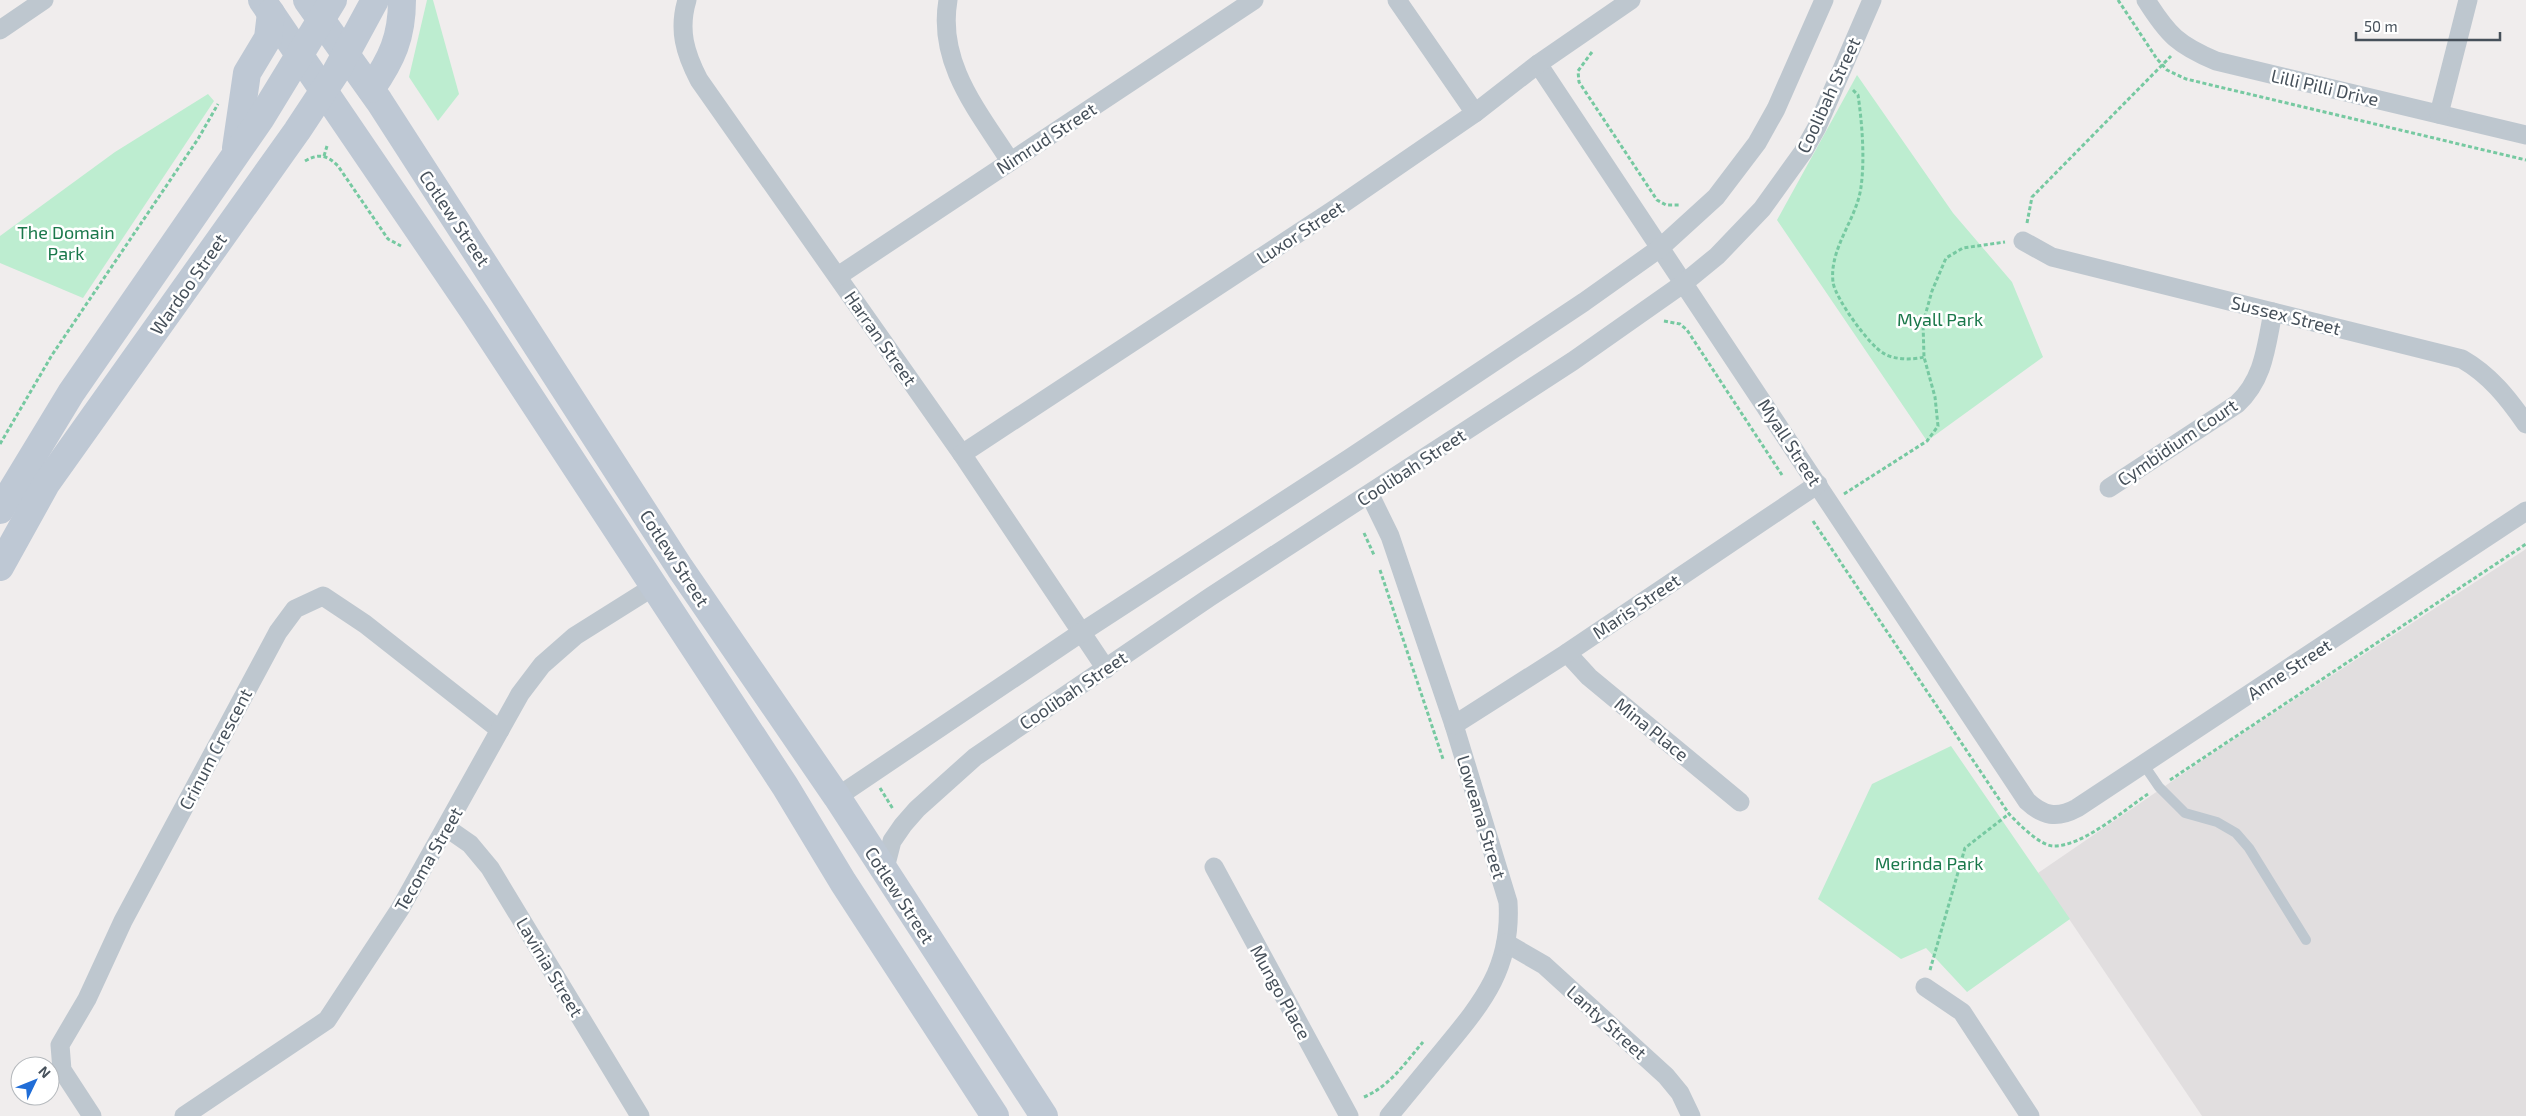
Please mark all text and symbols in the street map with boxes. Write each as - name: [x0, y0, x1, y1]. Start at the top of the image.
- scale bar: [2356, 10, 2500, 42]
- text: 50 m: [2364, 17, 2398, 35]
- street label: Coolibah Street: [1792, 34, 1864, 156]
- street label: Lilli Pilli Drive: [2269, 64, 2381, 110]
- street label: Nimrud Street: [992, 97, 1100, 178]
- street label: Cotlew Street: [415, 166, 495, 270]
- street label: Luxor Street: [1252, 195, 1348, 268]
- park label: The Domain Park: [17, 221, 115, 264]
- street label: Wardoo Street: [145, 229, 231, 339]
- street label: Harran Street: [840, 286, 922, 390]
- street label: Sussex Street: [2229, 291, 2343, 339]
- park label: Myall Park: [1897, 308, 1983, 330]
- street label: Myall Street: [1754, 394, 1826, 490]
- street label: Cymbidium Court: [2113, 394, 2241, 490]
- street label: Coolibah Street: [1353, 424, 1470, 510]
- street label: Cotlew Street: [636, 506, 714, 611]
- street label: Maris Street: [1588, 569, 1684, 643]
- street label: Anne Street: [2243, 634, 2335, 704]
- street label: Coolibah Street: [1015, 646, 1131, 734]
- street label: Crinum Crescent: [174, 684, 256, 813]
- street label: Mina Place: [1611, 693, 1693, 765]
- street label: Loweana Street: [1453, 753, 1511, 882]
- street label: Tecoma Street: [389, 803, 467, 915]
- street label: Cotlew Street: [861, 843, 939, 948]
- park label: Merinda Park: [1875, 852, 1983, 874]
- street label: Lavinia Street: [512, 913, 588, 1021]
- street label: Mungo Place: [1246, 941, 1316, 1043]
- street label: Lanty Street: [1563, 980, 1651, 1064]
- north arrow: [10, 1056, 60, 1106]
- text: N: [35, 1062, 55, 1081]

